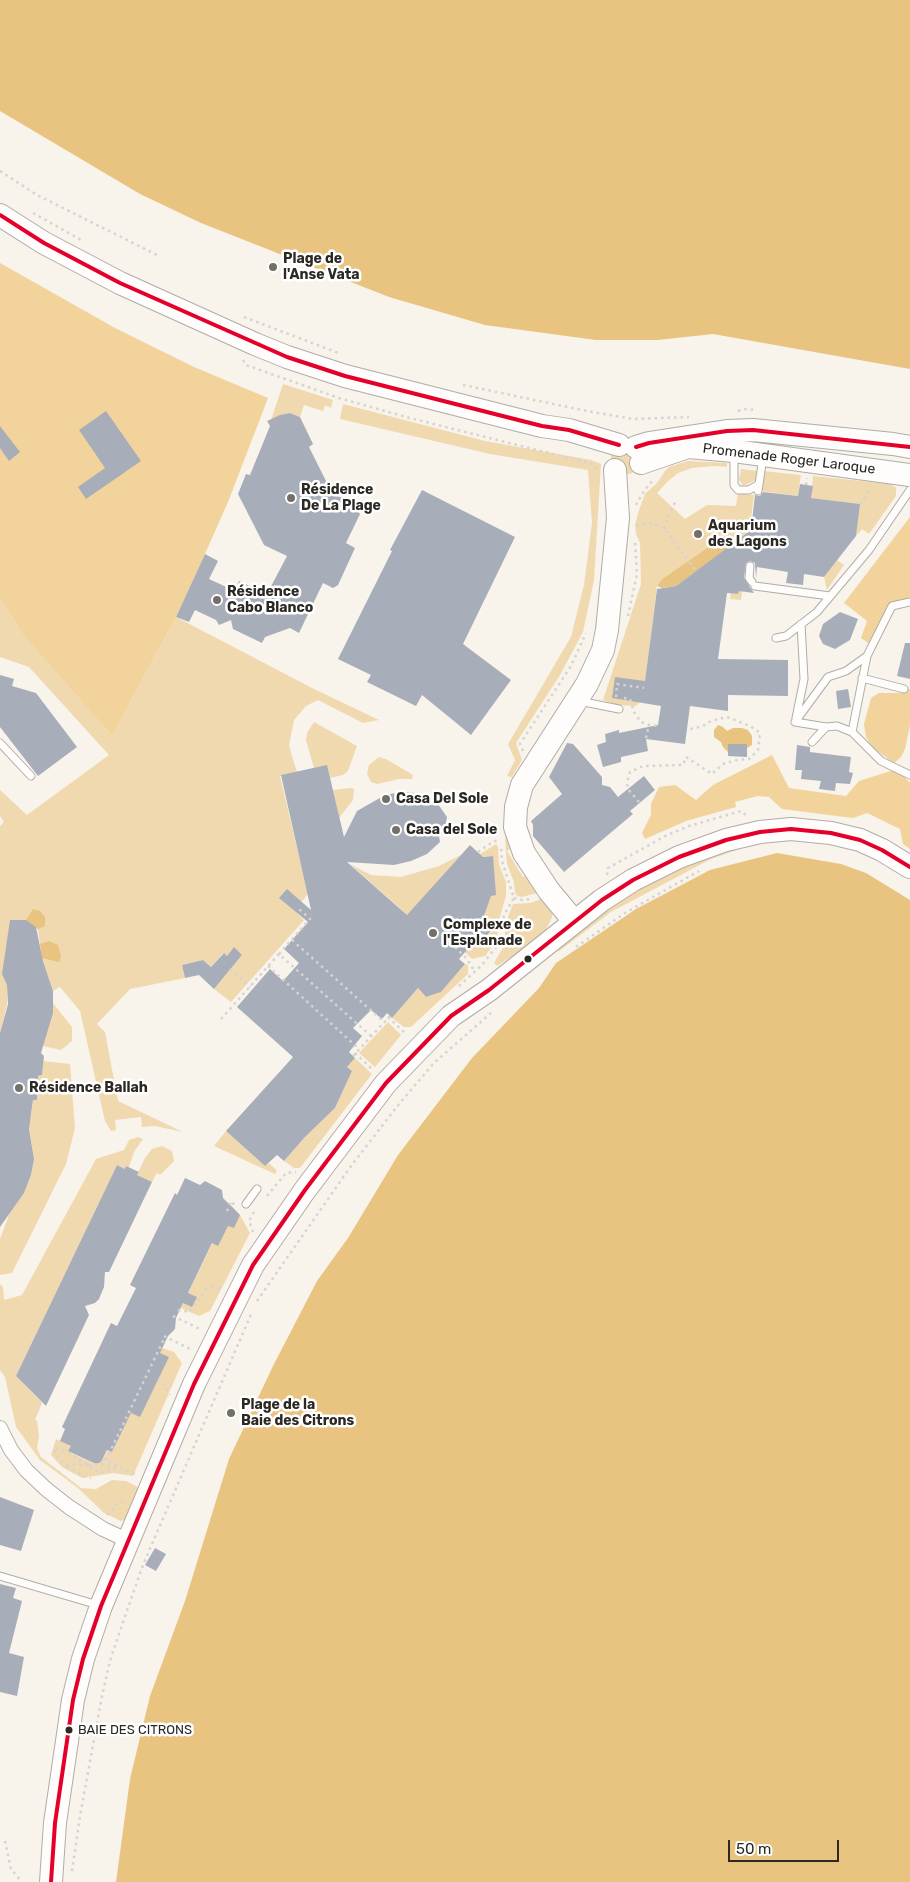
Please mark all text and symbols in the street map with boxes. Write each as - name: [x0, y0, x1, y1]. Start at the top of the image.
- place label: Plage de l'Anse Vata: [283, 251, 359, 284]
- marker: Plage de l'Anse Vata: [267, 261, 279, 273]
- street label: Promenade Roger Laroque: [702, 440, 876, 478]
- place label: Résidence De La Plage: [301, 482, 381, 514]
- marker: Résidence De La Plage: [285, 492, 297, 504]
- place label: Aquarium des Lagons: [708, 518, 787, 550]
- marker: Aquarium des Lagons: [692, 528, 704, 540]
- place label: Résidence Cabo Blanco: [227, 584, 313, 616]
- marker: Résidence Cabo Blanco: [211, 594, 223, 606]
- place label: Casa Del Sole: [396, 791, 489, 807]
- marker: Casa Del Sole: [380, 793, 392, 805]
- place label: Casa del Sole: [406, 822, 497, 838]
- marker: Casa del Sole: [390, 824, 402, 836]
- place label: Complexe de l'Esplanade: [443, 917, 532, 950]
- marker: Complexe de l'Esplanade: [427, 927, 439, 939]
- unlabelled marker: [523, 954, 533, 964]
- place label: Résidence Ballah: [29, 1080, 148, 1096]
- marker: Résidence Ballah: [13, 1082, 25, 1094]
- place label: Plage de la Baie des Citrons: [241, 1397, 354, 1430]
- marker: Plage de la Baie des Citrons: [225, 1407, 237, 1419]
- place label: BAIE DES CITRONS: [78, 1722, 192, 1738]
- marker: BAIE DES CITRONS: [64, 1725, 74, 1735]
- scale bar: [730, 1830, 841, 1862]
- text: 50 m: [736, 1840, 771, 1858]

